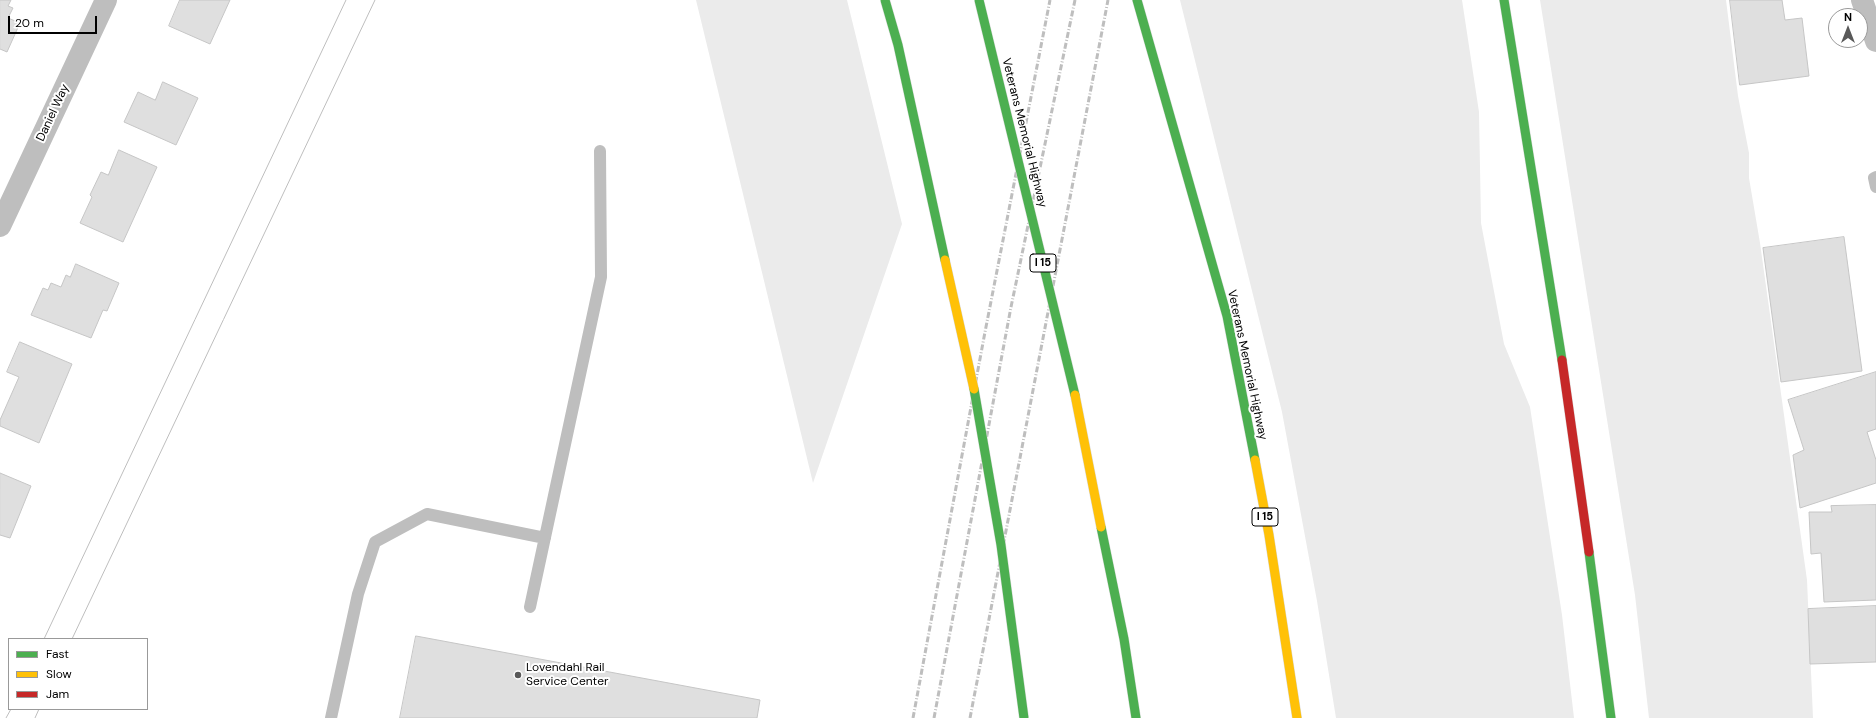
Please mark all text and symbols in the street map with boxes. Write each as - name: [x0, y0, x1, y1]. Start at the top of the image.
- scale bar: [10, 8, 99, 34]
- north arrow: [1828, 8, 1868, 48]
- text: N: [1844, 10, 1852, 24]
- text: 20 m: [15, 15, 44, 31]
- street label: Veterans Memorial Highway: [998, 57, 1050, 209]
- street label: Daniel Way: [34, 82, 72, 144]
- road number: I 15: [1030, 254, 1056, 272]
- street label: Veterans Memorial Highway: [1224, 289, 1270, 441]
- road number: I 15: [1252, 508, 1278, 526]
- legend: [8, 638, 148, 710]
- text: Fast: [46, 646, 69, 662]
- place label: Lovendahl Rail Service Center: [526, 661, 608, 689]
- text: Slow: [46, 666, 72, 682]
- marker: Lovendahl Rail Service Center: [513, 670, 523, 680]
- text: Jam: [46, 686, 69, 702]

